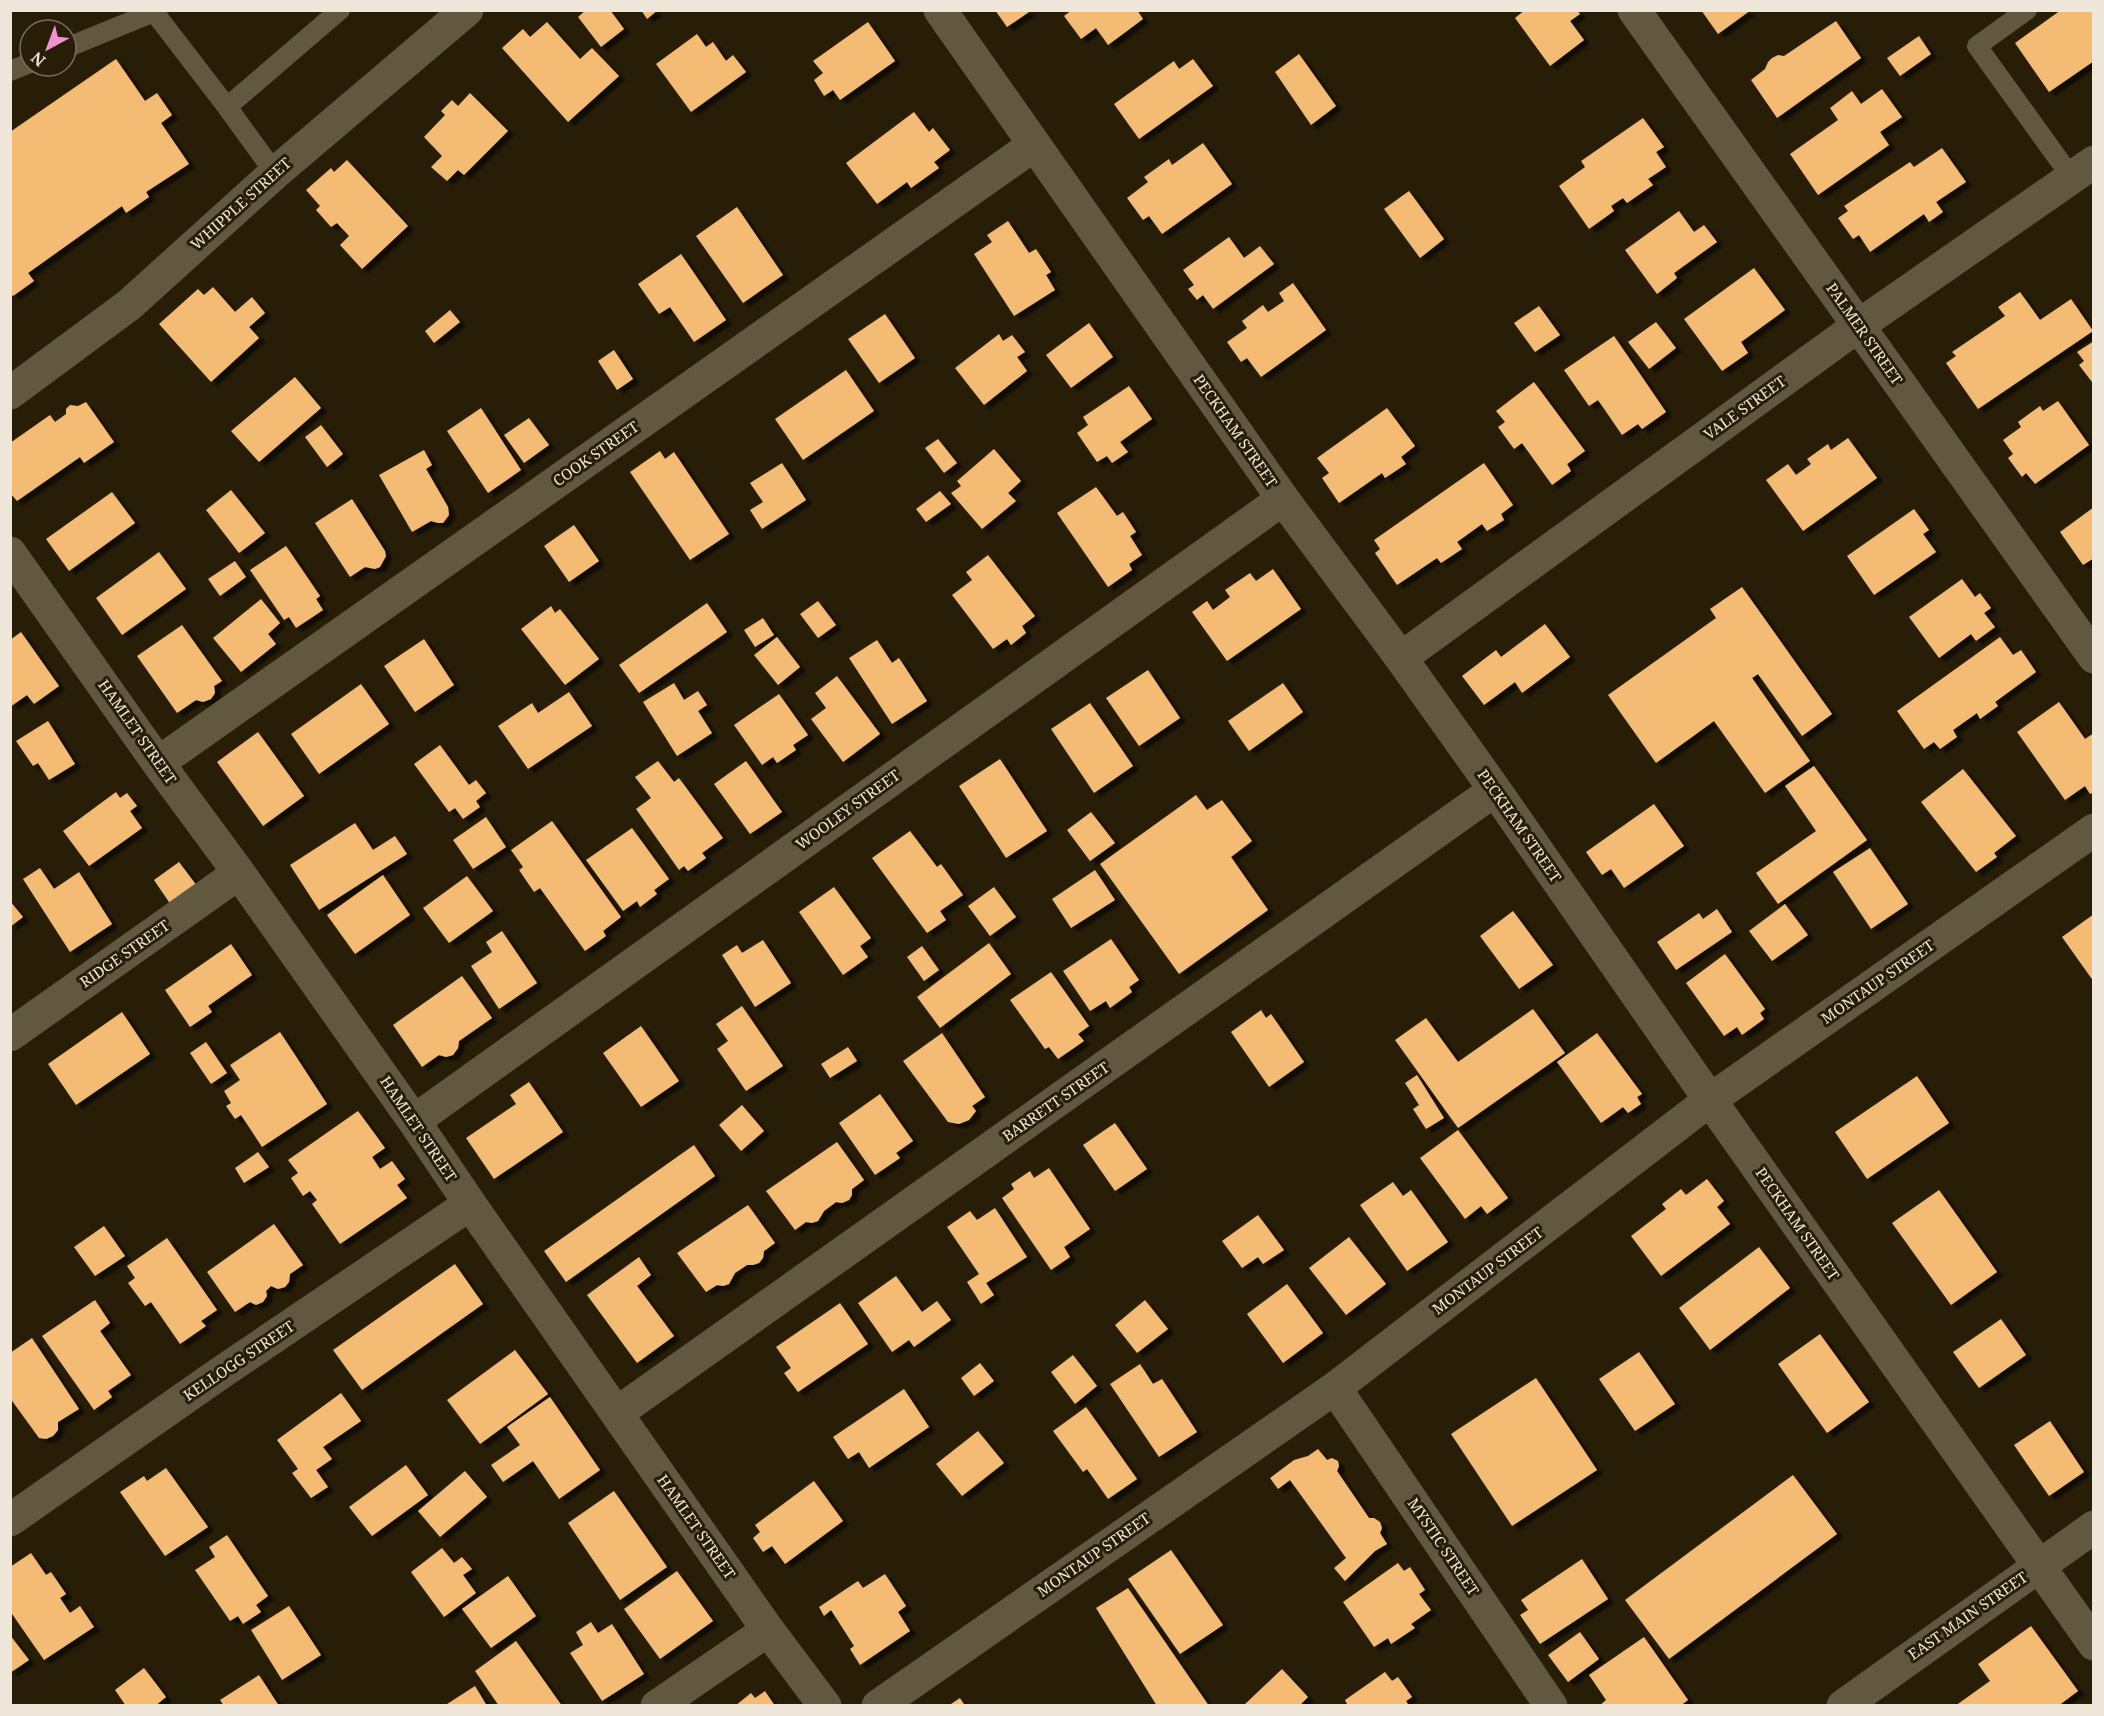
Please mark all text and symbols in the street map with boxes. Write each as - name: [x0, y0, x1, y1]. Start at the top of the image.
- north arrow: [18, 18, 78, 78]
- text: N: [26, 47, 50, 72]
- street label: WHIPPLE STREET: [186, 153, 295, 254]
- street label: PALMER STREET: [1822, 278, 1907, 388]
- street label: PECKHAM STREET: [1189, 370, 1282, 491]
- street label: VALE STREET: [1699, 371, 1789, 444]
- street label: COOK STREET: [548, 416, 642, 490]
- street label: HAMLET STREET: [94, 675, 181, 788]
- street label: WOOLEY STREET: [791, 765, 903, 854]
- street label: PECKHAM STREET: [1473, 765, 1566, 886]
- street label: RIDGE STREET: [76, 915, 173, 991]
- street label: MONTAUP STREET: [1817, 935, 1938, 1028]
- street label: BARRETT STREET: [998, 1057, 1113, 1146]
- street label: HAMLET STREET: [376, 1072, 462, 1185]
- street label: PECKHAM STREET: [1751, 1163, 1844, 1284]
- street label: MONTAUP STREET: [1428, 1222, 1547, 1318]
- street label: KELLOGG STREET: [179, 1316, 298, 1405]
- street label: HAMLET STREET: [653, 1470, 740, 1583]
- street label: MYSTIC STREET: [1404, 1494, 1484, 1599]
- street label: MONTAUP STREET: [1033, 1508, 1154, 1601]
- street label: EAST MAIN STREET: [1904, 1567, 2031, 1664]

